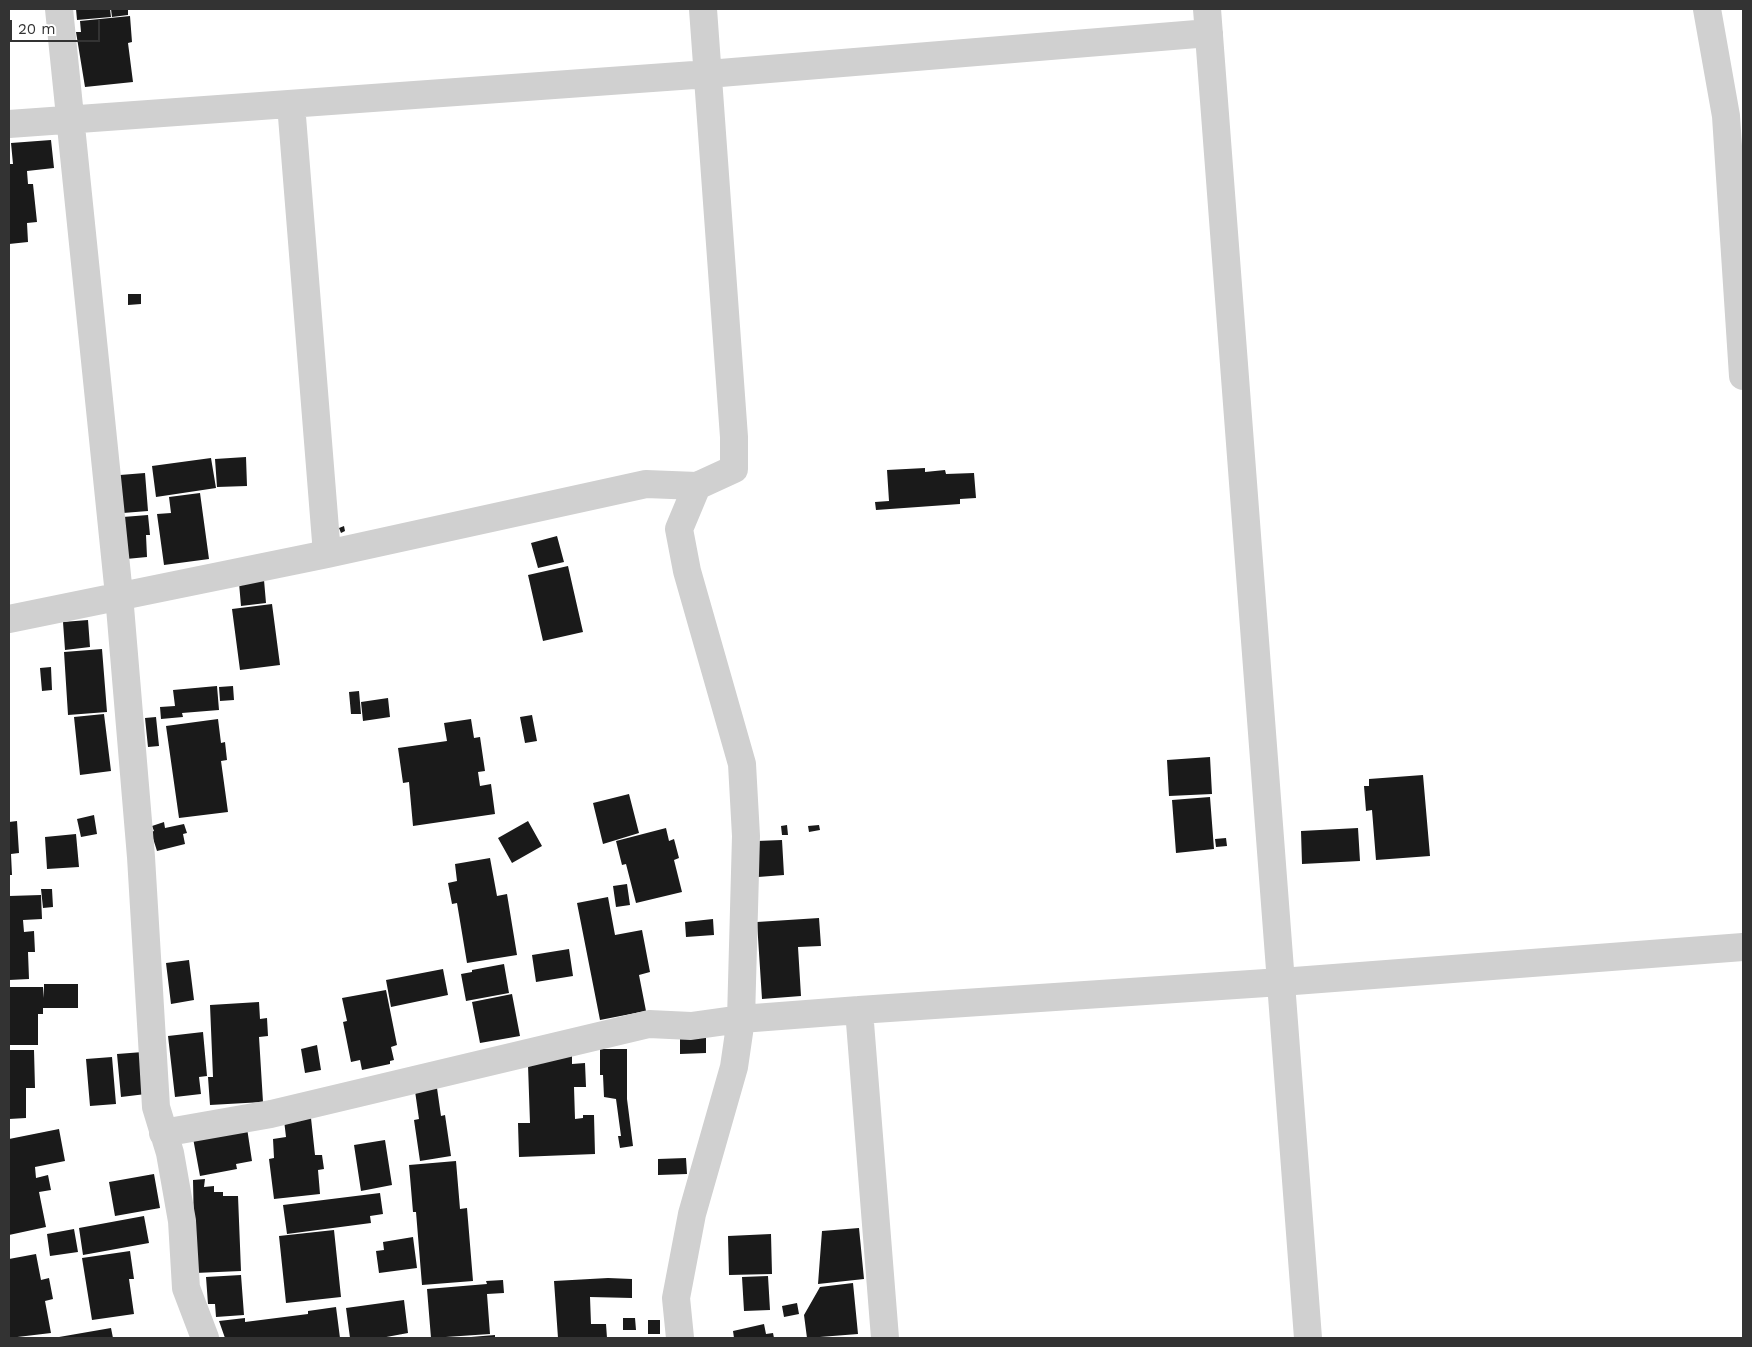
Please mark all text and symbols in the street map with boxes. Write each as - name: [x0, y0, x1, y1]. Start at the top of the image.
- scale bar: [12, 10, 102, 42]
- text: 20 m: [18, 20, 56, 38]

